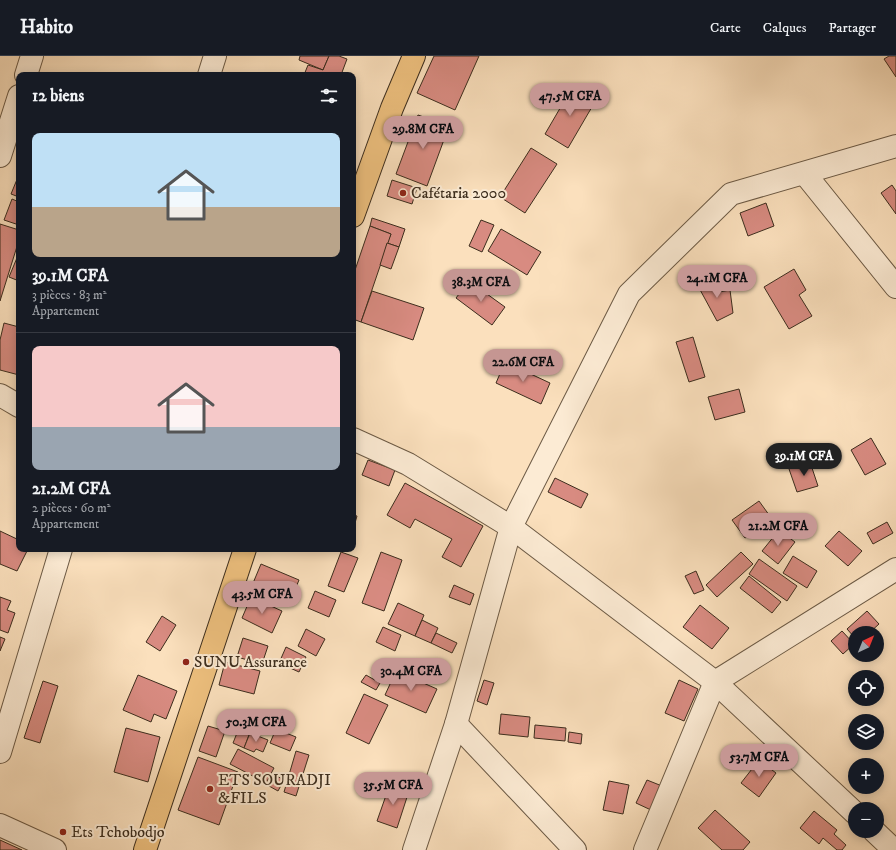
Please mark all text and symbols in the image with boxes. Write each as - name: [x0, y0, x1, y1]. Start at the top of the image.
- text: Habito: [20, 16, 73, 39]
- text: Carte: [710, 19, 741, 37]
- text: Calques: [763, 19, 806, 37]
- text: Partager: [828, 19, 876, 37]
- pin: 47.5M CFA: [524, 83, 616, 117]
- text: 12 biens: [32, 85, 84, 107]
- icon: filters: [318, 85, 340, 107]
- text: 47.5M CFA: [539, 88, 601, 104]
- pin: 29.8M CFA: [377, 116, 469, 150]
- text: 29.8M CFA: [392, 121, 454, 137]
- icon: home: [150, 159, 222, 231]
- place label: Cafétaria 2000: [411, 183, 506, 203]
- marker: Cafétaria 2000: [398, 188, 408, 198]
- text: 39.1M CFA: [32, 265, 108, 287]
- pin: 24.1M CFA: [671, 265, 763, 299]
- pin: 38.3M CFA: [435, 269, 527, 303]
- text: 24.1M CFA: [686, 270, 748, 286]
- text: 38.3M CFA: [452, 274, 510, 290]
- text: 3 pièces · 83 m²: [32, 287, 107, 303]
- text: Appartement: [32, 303, 99, 319]
- pin: 22.6M CFA: [477, 349, 569, 383]
- text: 22.6M CFA: [492, 354, 554, 370]
- icon: home: [150, 372, 222, 444]
- pin: 39.1M CFA: [758, 443, 850, 477]
- text: 39.1M CFA: [775, 448, 833, 464]
- text: 21.2M CFA: [32, 478, 110, 500]
- text: 2 pièces · 60 m²: [32, 500, 111, 516]
- pin: 21.2M CFA: [732, 513, 824, 547]
- text: Appartement: [32, 516, 99, 532]
- text: 21.2M CFA: [748, 518, 808, 534]
- pin: 43.5M CFA: [216, 581, 308, 615]
- text: 43.5M CFA: [232, 586, 292, 602]
- north arrow: [848, 626, 884, 662]
- map controls: [848, 626, 884, 838]
- place label: SUNU Assurance: [194, 652, 307, 672]
- marker: SUNU Assurance: [181, 657, 191, 667]
- pin: 30.4M CFA: [365, 658, 457, 692]
- text: 30.4M CFA: [380, 663, 442, 679]
- button: locate: [848, 670, 884, 706]
- pin: 50.3M CFA: [210, 709, 302, 743]
- text: 50.3M CFA: [226, 714, 286, 730]
- button: layers: [848, 714, 884, 750]
- pin: 53.7M CFA: [713, 744, 805, 778]
- text: 53.7M CFA: [729, 749, 789, 765]
- button: +: [848, 758, 884, 794]
- place label: ETS SOURADJI &FILS: [218, 770, 331, 808]
- pin: 35.5M CFA: [347, 772, 439, 806]
- text: 35.5M CFA: [363, 777, 423, 793]
- marker: ETS SOURADJI &FILS: [205, 784, 215, 794]
- button: −: [848, 802, 884, 838]
- place label: Ets Tchobodjo: [71, 822, 165, 842]
- marker: Ets Tchobodjo: [58, 827, 68, 837]

